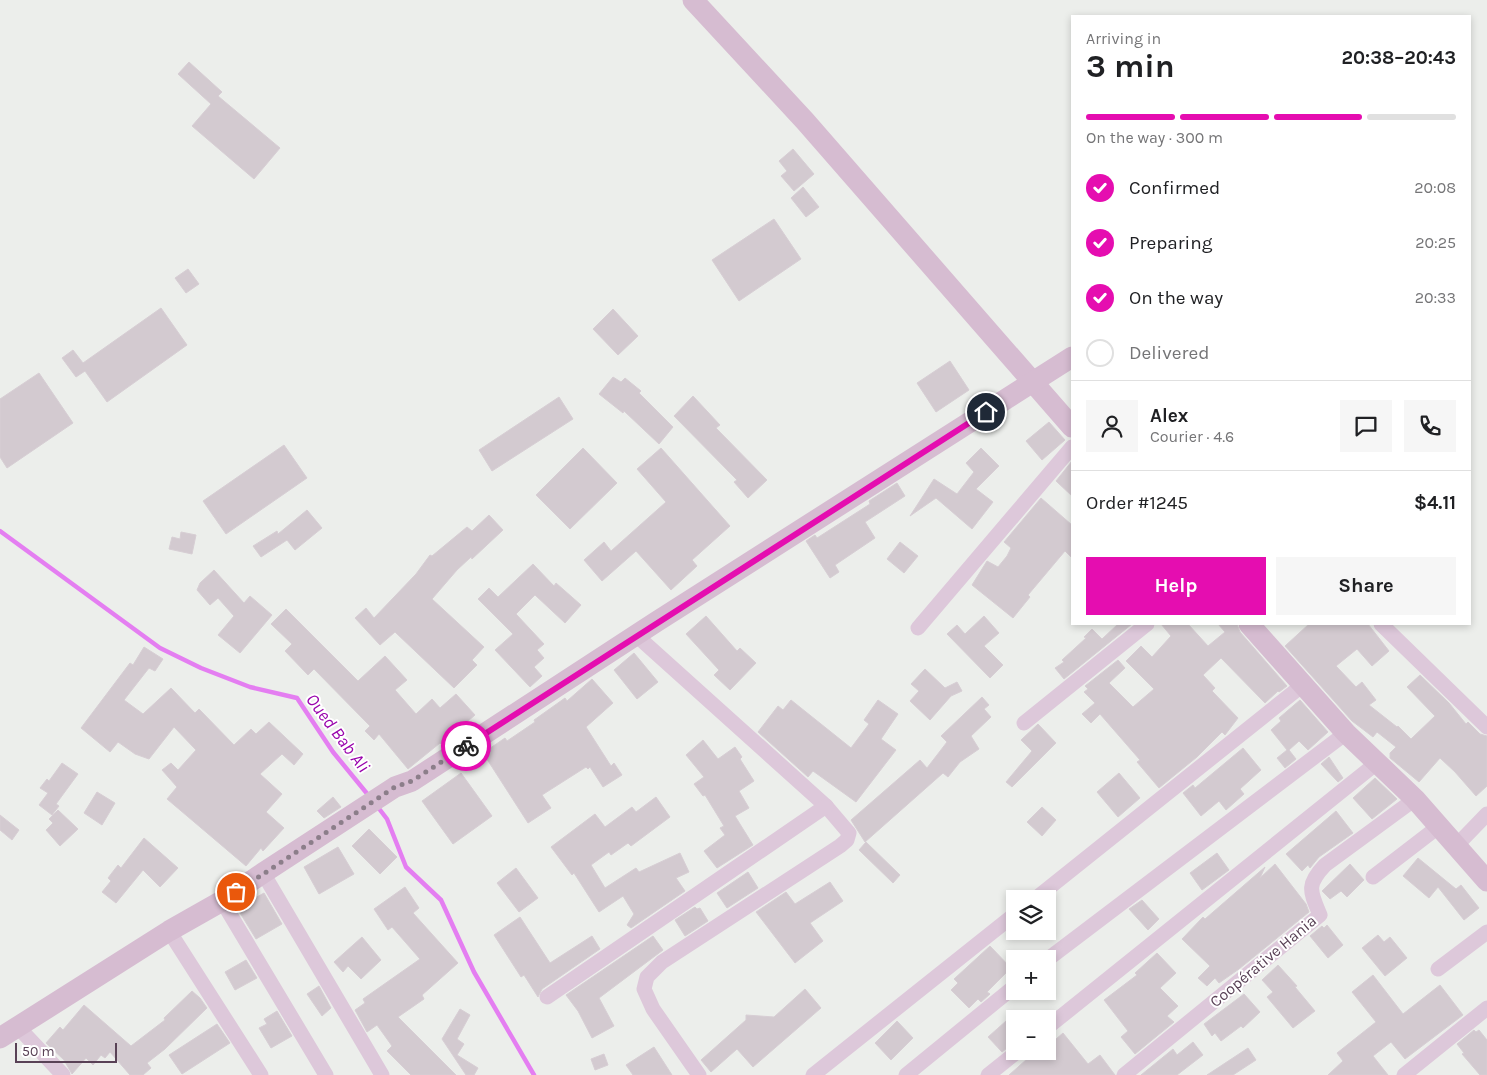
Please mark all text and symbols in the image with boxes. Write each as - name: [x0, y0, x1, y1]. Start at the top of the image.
- text: Arriving in: [1086, 29, 1161, 48]
- text: 20:38–20:43: [1342, 47, 1456, 69]
- text: 3 min: [1086, 48, 1175, 85]
- text: On the way · 300 m: [1086, 128, 1223, 147]
- icon: check: [1086, 174, 1114, 202]
- text: Confirmed: [1129, 177, 1220, 199]
- text: 20:08: [1414, 178, 1456, 197]
- icon: check: [1086, 229, 1114, 257]
- text: Preparing: [1129, 232, 1212, 254]
- text: 20:25: [1415, 233, 1456, 252]
- icon: check: [1086, 284, 1114, 312]
- text: On the way: [1129, 287, 1223, 309]
- text: 20:33: [1415, 288, 1456, 307]
- text: Delivered: [1129, 342, 1209, 364]
- pin: [965, 391, 1007, 433]
- icon: home: [972, 398, 1000, 426]
- button: person: [1086, 400, 1138, 452]
- button: chat: [1340, 400, 1392, 452]
- button: phone: [1404, 400, 1456, 452]
- text: Alex: [1150, 405, 1188, 427]
- text: Courier · 4.6: [1150, 427, 1234, 446]
- text: Order #1245: [1086, 492, 1188, 514]
- text: $4.11: [1414, 492, 1456, 514]
- button: Help: [1086, 557, 1266, 615]
- button: Share: [1276, 557, 1456, 615]
- water label: Oued Bab Ali: [301, 689, 375, 777]
- courier: [441, 721, 491, 771]
- icon: bike: [452, 732, 480, 760]
- pin: [215, 871, 257, 913]
- icon: bag: [222, 878, 250, 906]
- map controls: [1006, 890, 1056, 1060]
- button: layers: [1006, 890, 1056, 940]
- street label: Coopérative Hania: [1206, 911, 1320, 1011]
- button: +: [1006, 950, 1056, 1000]
- button: −: [1006, 1010, 1056, 1060]
- scale bar: [15, 1040, 118, 1063]
- text: 50 m: [22, 1043, 55, 1060]

